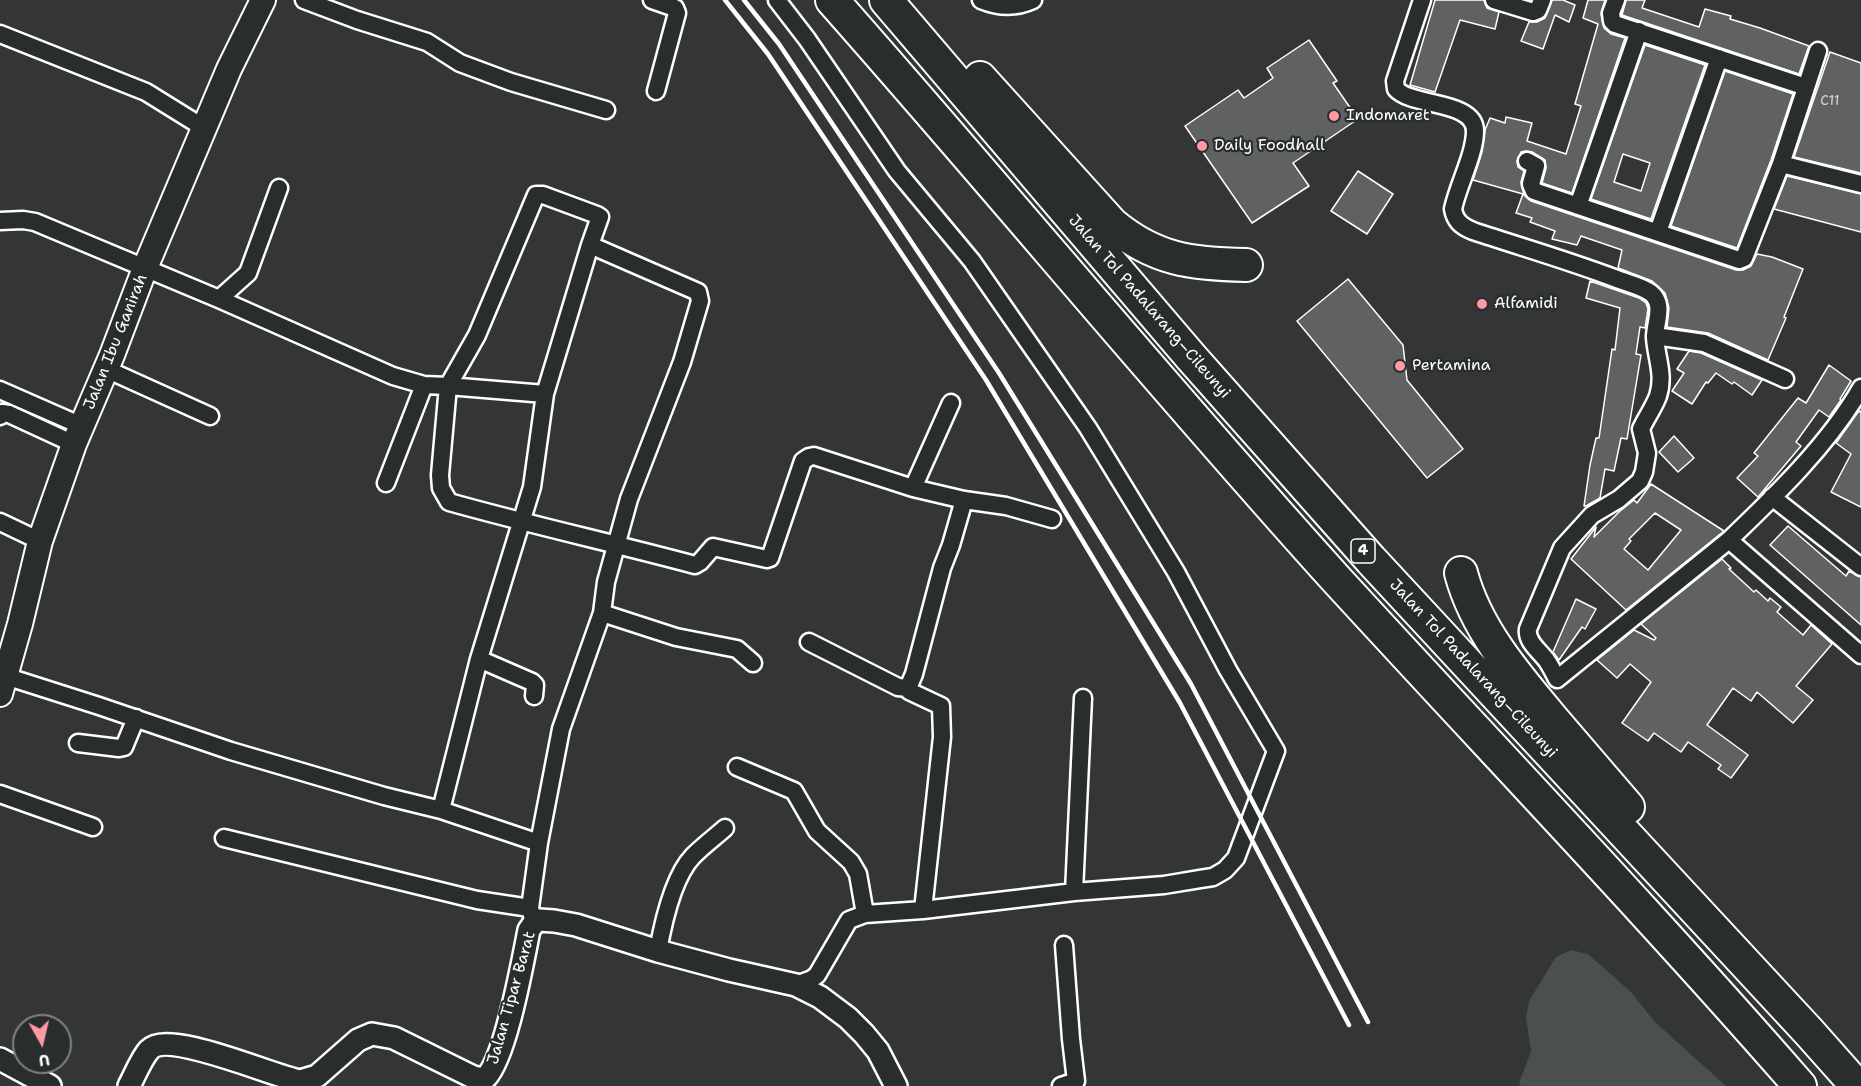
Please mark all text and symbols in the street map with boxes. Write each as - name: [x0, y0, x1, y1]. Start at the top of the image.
- house number: C11: [1820, 93, 1840, 109]
- place label: Indomaret: [1346, 106, 1430, 126]
- marker: Indomaret: [1327, 109, 1341, 123]
- place label: Daily Foodhall: [1214, 136, 1325, 156]
- marker: Daily Foodhall: [1195, 139, 1209, 153]
- street label: Jalan Tol Padalarang–Cileunyi: [1064, 211, 1234, 403]
- street label: Jalan Ibu Ganirah: [80, 271, 152, 413]
- place label: Alfamidi: [1494, 294, 1558, 314]
- marker: Alfamidi: [1475, 297, 1489, 311]
- place label: Pertamina: [1412, 356, 1491, 376]
- marker: Pertamina: [1393, 359, 1407, 373]
- road number: 4: [1351, 539, 1375, 563]
- street label: Jalan Tol Padalarang–Cileunyi: [1385, 576, 1561, 762]
- street label: Jalan Tipar Barat: [484, 929, 540, 1067]
- north arrow: [12, 1014, 72, 1074]
- text: U: [37, 1049, 51, 1071]

